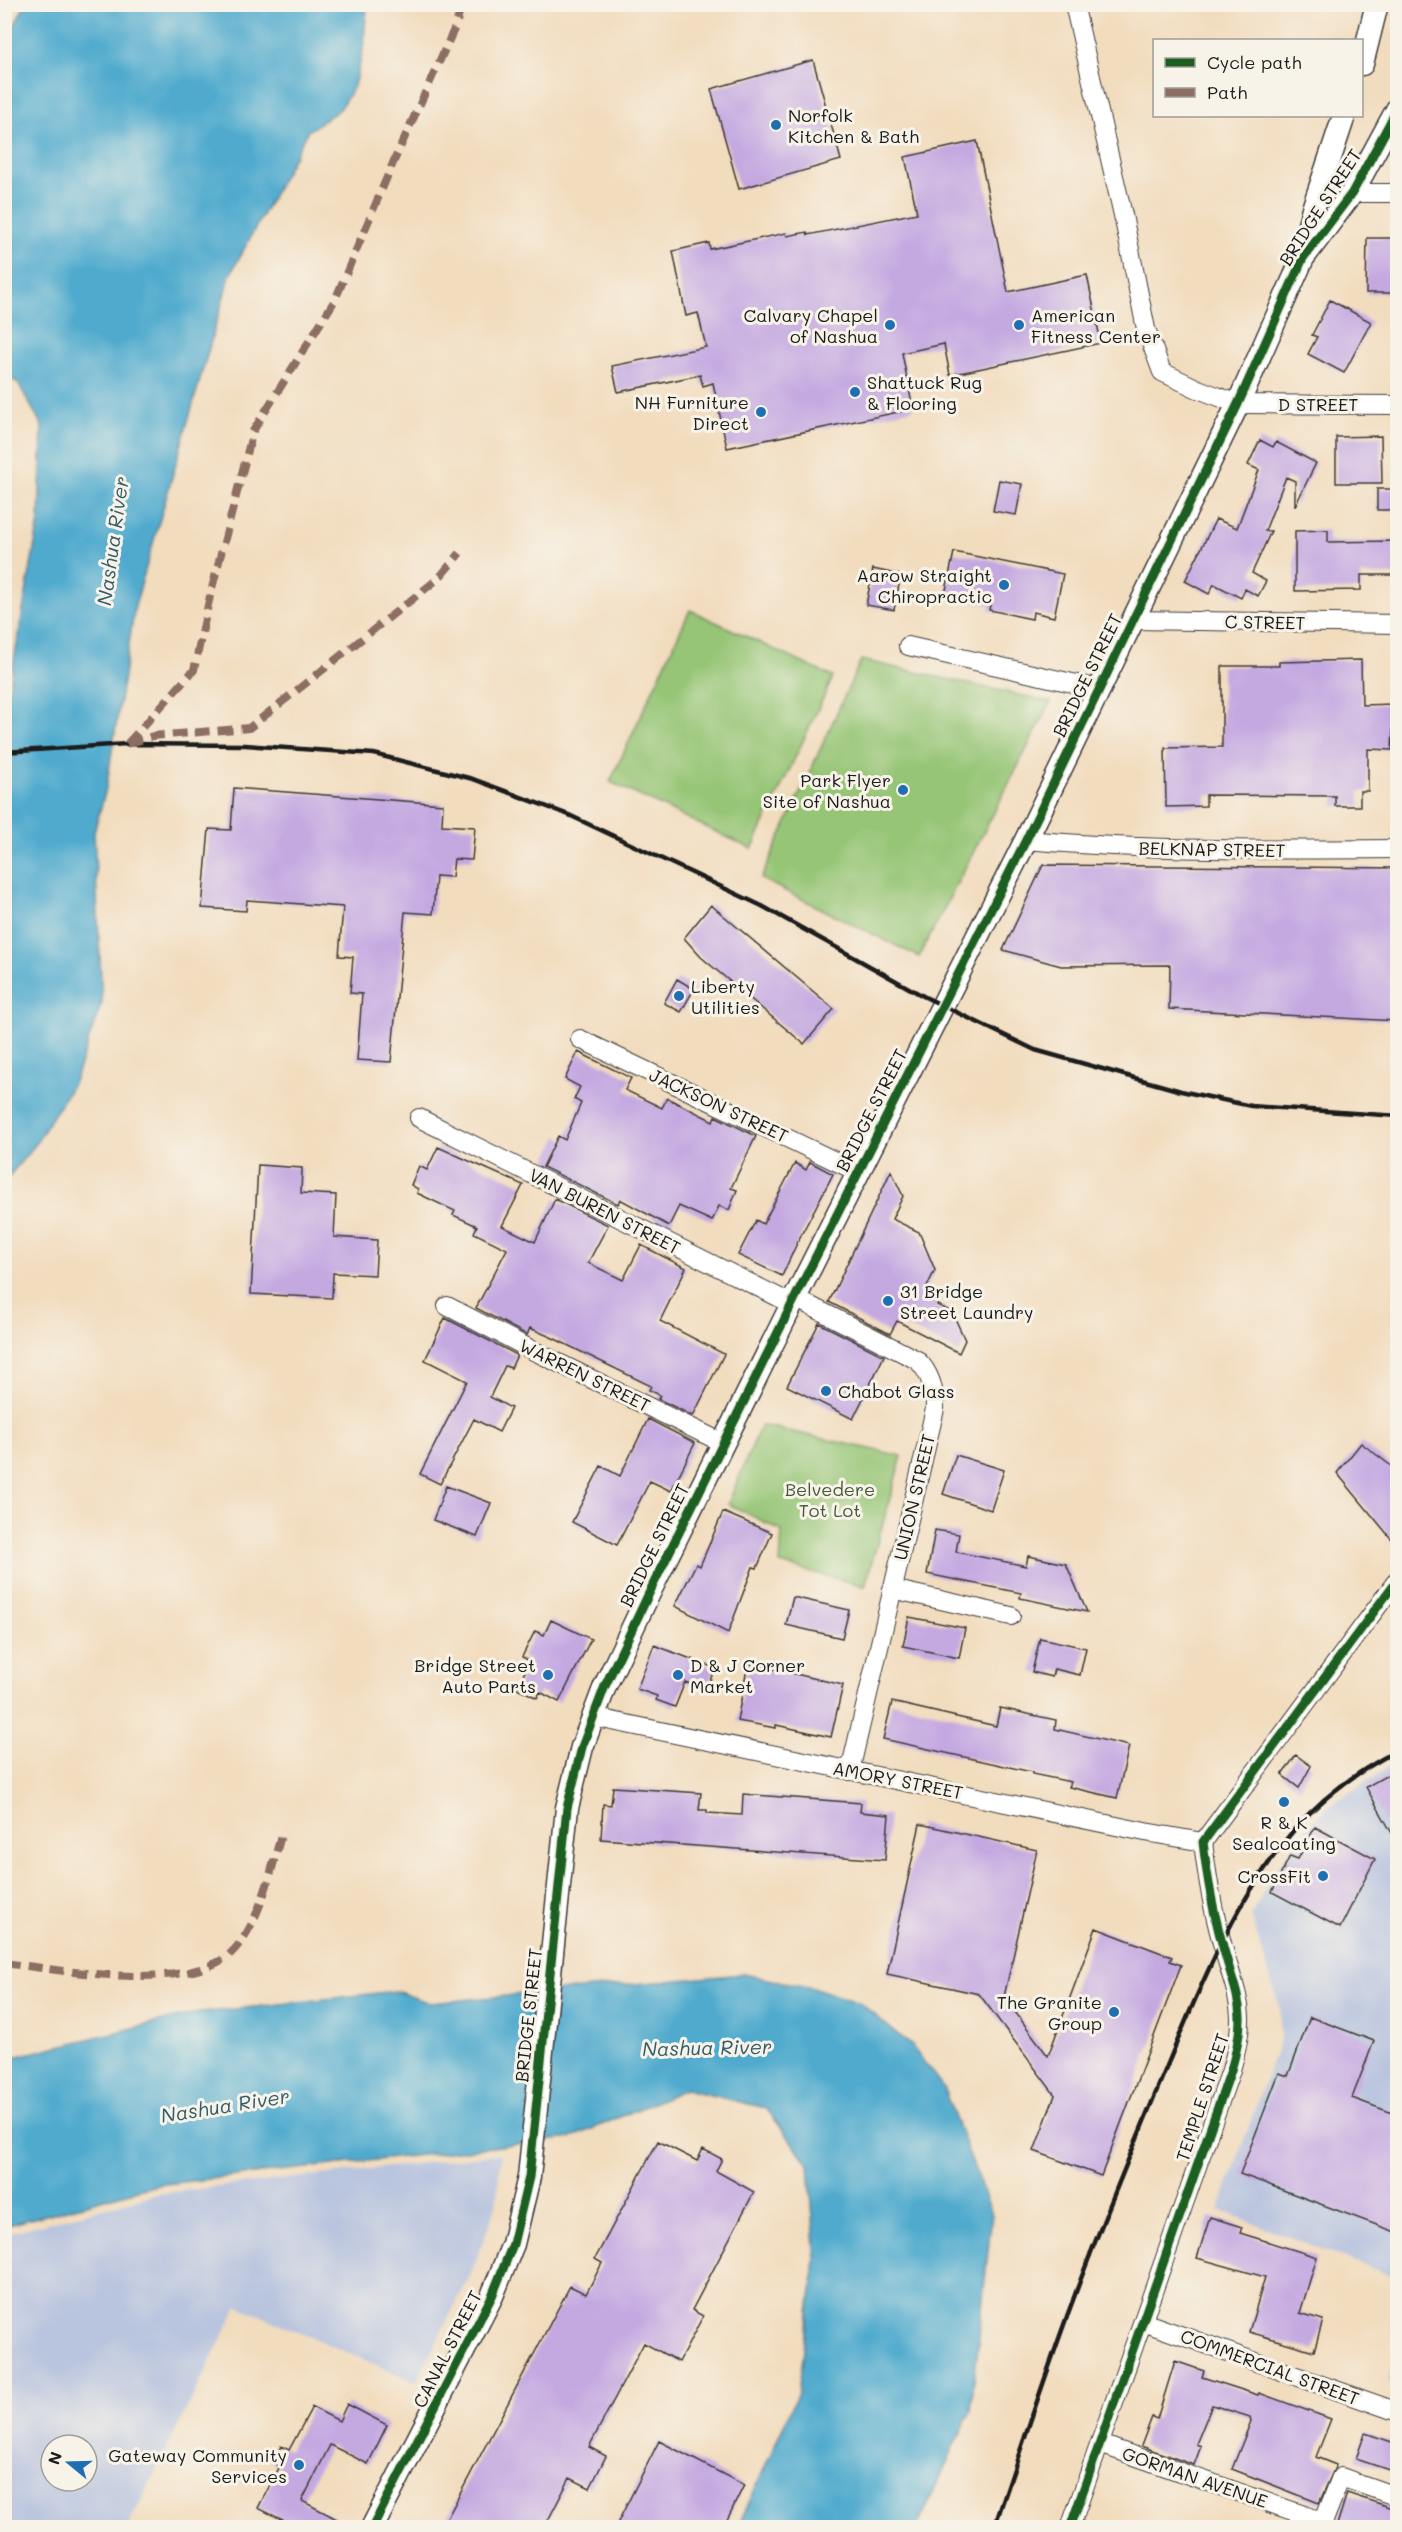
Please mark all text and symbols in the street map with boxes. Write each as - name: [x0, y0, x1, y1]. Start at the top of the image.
- legend: [1153, 39, 1363, 117]
- text: Cycle path: [1207, 50, 1302, 74]
- text: Path: [1207, 80, 1247, 104]
- place label: Norfolk Kitchen & Bath: [788, 103, 919, 148]
- marker: Norfolk Kitchen & Bath: [769, 118, 783, 132]
- street label: BRIDGE STREET: [1273, 144, 1367, 270]
- place label: Calvary Chapel of Nashua: [744, 303, 878, 348]
- place label: American Fitness Center: [1031, 303, 1161, 348]
- marker: Calvary Chapel of Nashua: [883, 318, 897, 332]
- marker: American Fitness Center: [1012, 318, 1026, 332]
- place label: Shattuck Rug & Flooring: [867, 370, 982, 415]
- marker: Shattuck Rug & Flooring: [848, 385, 862, 399]
- place label: NH Furniture Direct: [635, 390, 749, 435]
- street label: D STREET: [1278, 392, 1358, 416]
- marker: NH Furniture Direct: [754, 405, 768, 419]
- water label: Nashua River: [90, 475, 134, 607]
- place label: Aarow Straight Chiropractic: [857, 563, 992, 608]
- marker: Aarow Straight Chiropractic: [997, 578, 1011, 592]
- street label: BRIDGE STREET: [1047, 609, 1127, 741]
- street label: C STREET: [1224, 609, 1306, 635]
- place label: Park Flyer Site of Nashua: [763, 768, 891, 813]
- marker: Park Flyer Site of Nashua: [896, 783, 910, 797]
- street label: BELKNAP STREET: [1138, 836, 1286, 862]
- place label: Liberty Utilities: [691, 974, 760, 1019]
- marker: Liberty Utilities: [672, 989, 686, 1003]
- street label: BRIDGE STREET: [830, 1045, 912, 1175]
- street label: JACKSON STREET: [646, 1062, 792, 1148]
- street label: VAN BUREN STREET: [525, 1162, 685, 1260]
- place label: 31 Bridge Street Laundry: [900, 1279, 1033, 1324]
- marker: 31 Bridge Street Laundry: [881, 1294, 895, 1308]
- street label: WARREN STREET: [515, 1333, 655, 1417]
- place label: Chabot Glass: [838, 1379, 955, 1403]
- marker: Chabot Glass: [819, 1384, 833, 1398]
- street label: UNION STREET: [888, 1432, 940, 1562]
- park label: Belvedere Tot Lot: [785, 1477, 875, 1522]
- street label: BRIDGE STREET: [614, 1479, 694, 1611]
- place label: Bridge Street Auto Parts: [414, 1653, 536, 1698]
- place label: D & J Corner Market: [690, 1653, 805, 1698]
- marker: Bridge Street Auto Parts: [541, 1668, 555, 1682]
- marker: D & J Corner Market: [671, 1668, 685, 1682]
- street label: AMORY STREET: [831, 1756, 965, 1804]
- marker: R & K Sealcoating: [1277, 1795, 1291, 1809]
- place label: R & K Sealcoating: [1232, 1810, 1336, 1855]
- place label: CrossFit: [1237, 1864, 1311, 1888]
- marker: CrossFit: [1316, 1869, 1330, 1883]
- street label: BRIDGE STREET: [509, 1947, 547, 2083]
- place label: The Granite Group: [997, 1990, 1102, 2035]
- marker: The Granite Group: [1107, 2005, 1121, 2019]
- street label: TEMPLE STREET: [1170, 2030, 1234, 2164]
- water label: Nashua River: [642, 2033, 772, 2061]
- water label: Nashua River: [159, 2082, 291, 2128]
- street label: CANAL STREET: [407, 2286, 487, 2412]
- street label: COMMERCIAL STREET: [1177, 2323, 1363, 2411]
- north arrow: [39, 2433, 99, 2493]
- street label: GORMAN AVENUE: [1119, 2441, 1271, 2513]
- place label: Gateway Community Services: [108, 2443, 287, 2488]
- text: N: [42, 2449, 66, 2467]
- marker: Gateway Community Services: [292, 2458, 306, 2472]

